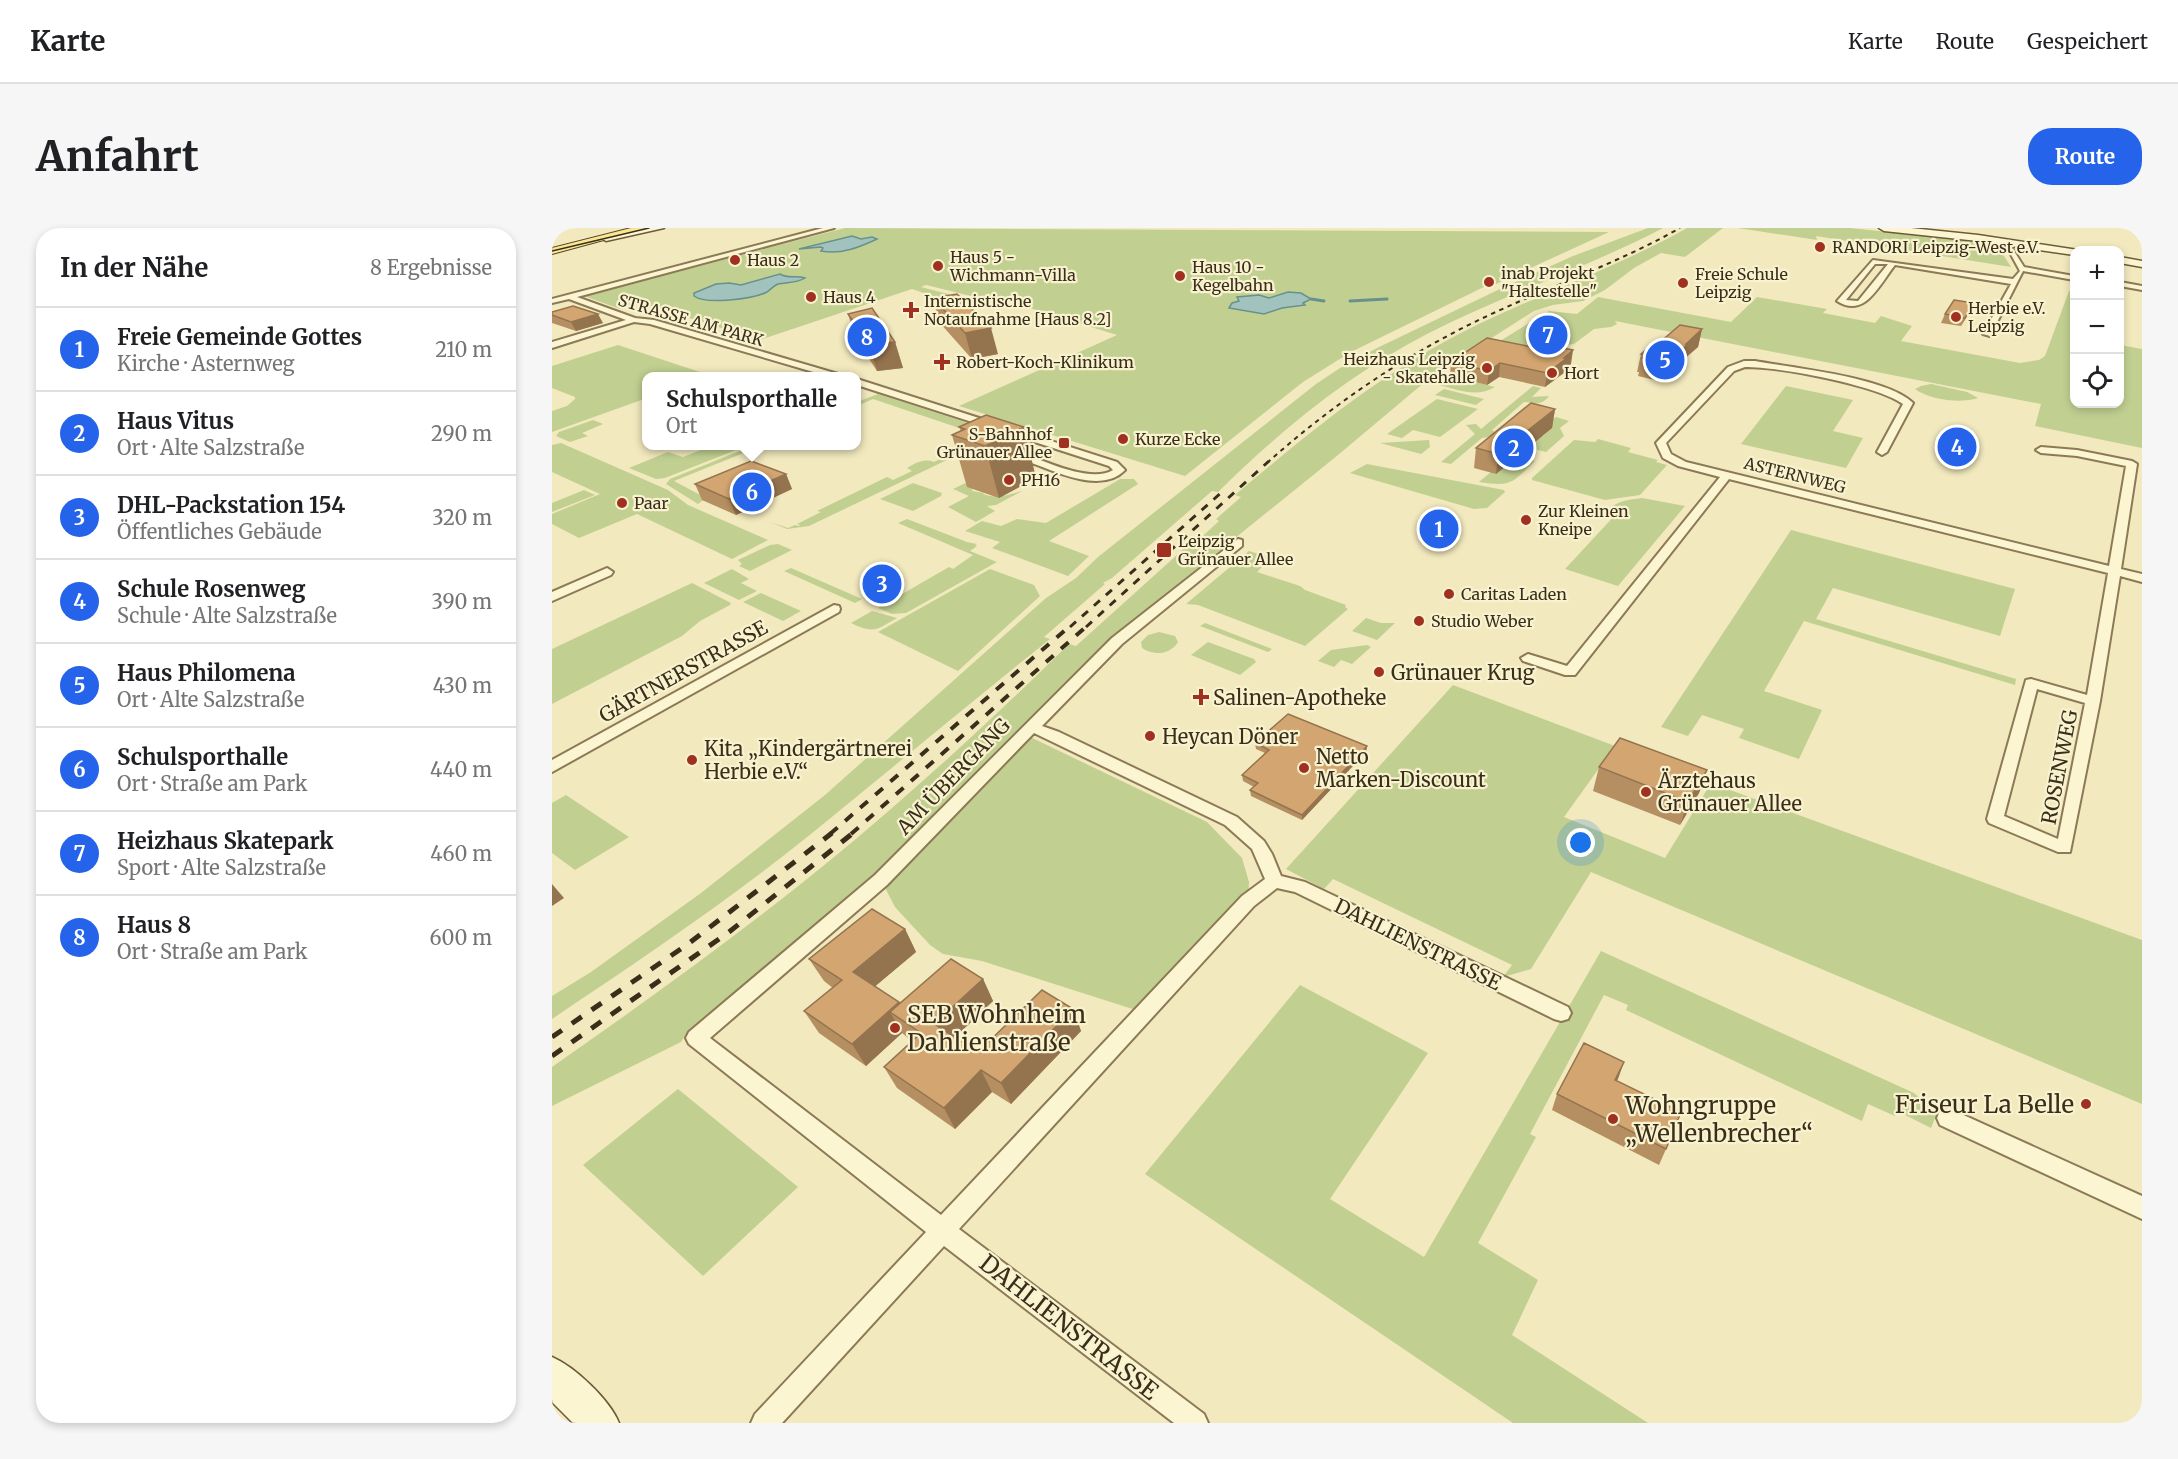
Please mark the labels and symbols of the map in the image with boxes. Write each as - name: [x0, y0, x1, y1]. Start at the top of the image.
- place label: RANDORI Leipzig-West e.V.: [1832, 237, 2040, 257]
- marker: RANDORI Leipzig-West e.V.: [1813, 240, 1827, 254]
- place label: Haus 5 - Wichmann-Villa: [949, 247, 1076, 285]
- place label: Haus 2: [747, 250, 799, 270]
- marker: Haus 2: [728, 253, 742, 267]
- place label: Haus 10 - Kegelbahn: [1192, 257, 1274, 295]
- marker: Haus 5 - Wichmann-Villa: [931, 259, 945, 273]
- place label: inab Projekt "Haltestelle": [1501, 263, 1597, 301]
- place label: Freie Schule Leipzig: [1695, 264, 1788, 302]
- marker: Haus 10 - Kegelbahn: [1173, 269, 1187, 283]
- marker: inab Projekt "Haltestelle": [1482, 275, 1496, 289]
- marker: Freie Schule Leipzig: [1676, 276, 1690, 290]
- place label: Haus 4: [823, 287, 876, 307]
- street label: STRASSE AM PARK: [616, 290, 766, 350]
- marker: Haus 4: [804, 290, 818, 304]
- place label: Internistische Notaufnahme [Haus 8.2]: [924, 291, 1111, 329]
- place label: Herbie e.V. Leipzig: [1968, 298, 2046, 336]
- marker: Internistische Notaufnahme [Haus 8.2]: [902, 301, 920, 319]
- marker: Herbie e.V. Leipzig: [1949, 310, 1963, 324]
- pin: 7: [1528, 312, 1568, 358]
- pin: 8: [848, 314, 886, 360]
- pin: 5: [1646, 338, 1684, 382]
- place label: Heizhaus Leipzig - Skatehalle: [1343, 349, 1475, 387]
- place label: Robert-Koch-Klinikum: [956, 352, 1134, 372]
- marker: Robert-Koch-Klinikum: [933, 353, 951, 371]
- marker: Heizhaus Leipzig - Skatehalle: [1480, 361, 1494, 375]
- place label: Hort: [1564, 363, 1600, 383]
- marker: Hort: [1545, 366, 1559, 380]
- place label: S-Bahnhof Grünauer Allee: [937, 424, 1053, 462]
- pin: 4: [1938, 424, 1976, 470]
- pin: 2: [1494, 426, 1534, 470]
- place label: Kurze Ecke: [1135, 429, 1220, 449]
- marker: Kurze Ecke: [1116, 432, 1130, 446]
- marker: S-Bahnhof Grünauer Allee: [1057, 436, 1071, 450]
- street label: ASTERNWEG: [1741, 452, 1848, 497]
- pin: 6: [732, 470, 772, 514]
- place label: PH16: [1021, 470, 1060, 490]
- marker: PH16: [1002, 473, 1016, 487]
- place label: Paar: [634, 493, 669, 513]
- marker: Paar: [615, 496, 629, 510]
- place label: Zur Kleinen Kneipe: [1538, 501, 1629, 539]
- pin: 1: [1420, 506, 1458, 552]
- marker: Zur Kleinen Kneipe: [1519, 513, 1533, 527]
- place label: Leipzig Grünauer Allee: [1178, 531, 1293, 569]
- marker: Leipzig Grünauer Allee: [1155, 541, 1173, 559]
- pin: 3: [862, 562, 902, 606]
- place label: Caritas Laden: [1461, 584, 1567, 604]
- marker: Caritas Laden: [1442, 587, 1456, 601]
- place label: Studio Weber: [1431, 611, 1534, 631]
- street label: GÄRTNERSTRASSE: [595, 614, 772, 728]
- marker: Studio Weber: [1412, 614, 1426, 628]
- place label: Grünauer Krug: [1391, 660, 1535, 685]
- marker: Grünauer Krug: [1372, 665, 1386, 679]
- place label: Salinen-Apotheke: [1213, 685, 1386, 710]
- marker: Salinen-Apotheke: [1194, 690, 1208, 704]
- street label: ROSENWEG: [2036, 707, 2082, 826]
- street label: AM ÜBERGANG: [890, 712, 1015, 840]
- place label: Heycan Döner: [1162, 724, 1298, 749]
- marker: Heycan Döner: [1143, 729, 1157, 743]
- place label: Kita „Kindergärtnerei Herbie e.V.“: [704, 736, 912, 784]
- place label: Netto Marken-Discount: [1316, 744, 1486, 792]
- marker: Kita „Kindergärtnerei Herbie e.V.“: [685, 753, 699, 767]
- marker: Netto Marken-Discount: [1297, 761, 1311, 775]
- place label: Ärztehaus Grünauer Allee: [1657, 768, 1802, 816]
- marker: Ärztehaus Grünauer Allee: [1639, 785, 1653, 799]
- your location: [1566, 828, 1595, 857]
- street label: DAHLIENSTRASSE: [1331, 893, 1506, 995]
- place label: SEB Wohnheim Dahlienstraße: [907, 999, 1086, 1058]
- marker: SEB Wohnheim Dahlienstraße: [888, 1021, 902, 1035]
- place label: Friseur La Belle: [1895, 1089, 2074, 1120]
- place label: Wohngruppe „Wellenbrecher“: [1624, 1090, 1813, 1149]
- marker: Friseur La Belle: [2079, 1097, 2093, 1111]
- marker: Wohngruppe „Wellenbrecher“: [1606, 1112, 1620, 1126]
- street label: DAHLIENSTRASSE: [973, 1247, 1165, 1407]

